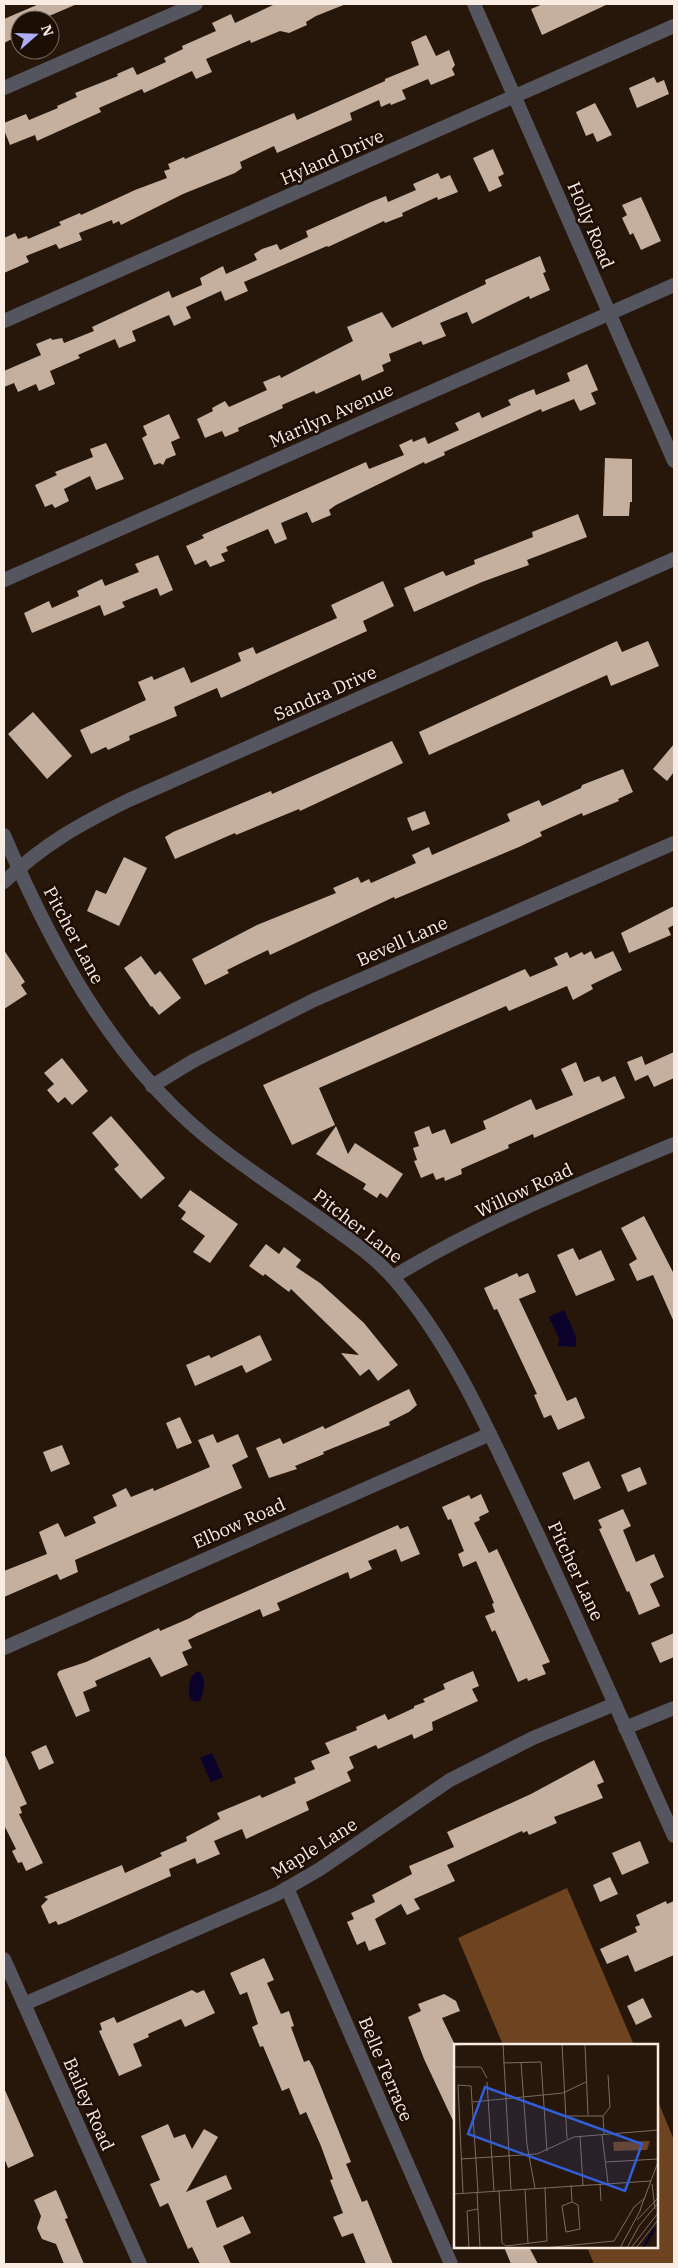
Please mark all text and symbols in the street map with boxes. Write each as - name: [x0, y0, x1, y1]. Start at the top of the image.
- north arrow: [10, 10, 60, 60]
- text: N: [37, 22, 58, 39]
- street label: Hyland Drive: [277, 124, 387, 190]
- street label: Holly Road: [562, 178, 620, 272]
- street label: Marilyn Avenue: [266, 377, 396, 453]
- street label: Sandra Drive: [270, 660, 380, 726]
- street label: Pitcher Lane: [39, 882, 109, 988]
- street label: Bevell Lane: [353, 911, 451, 971]
- street label: Willow Road: [472, 1157, 576, 1223]
- street label: Pitcher Lane: [309, 1184, 407, 1268]
- street label: Elbow Road: [189, 1492, 289, 1554]
- street label: Pitcher Lane: [543, 1518, 609, 1624]
- street label: Maple Lane: [267, 1812, 361, 1884]
- street label: Belle Terrace: [354, 2013, 418, 2125]
- inset map: [454, 2044, 658, 2248]
- street label: Bailey Road: [58, 2054, 120, 2154]

